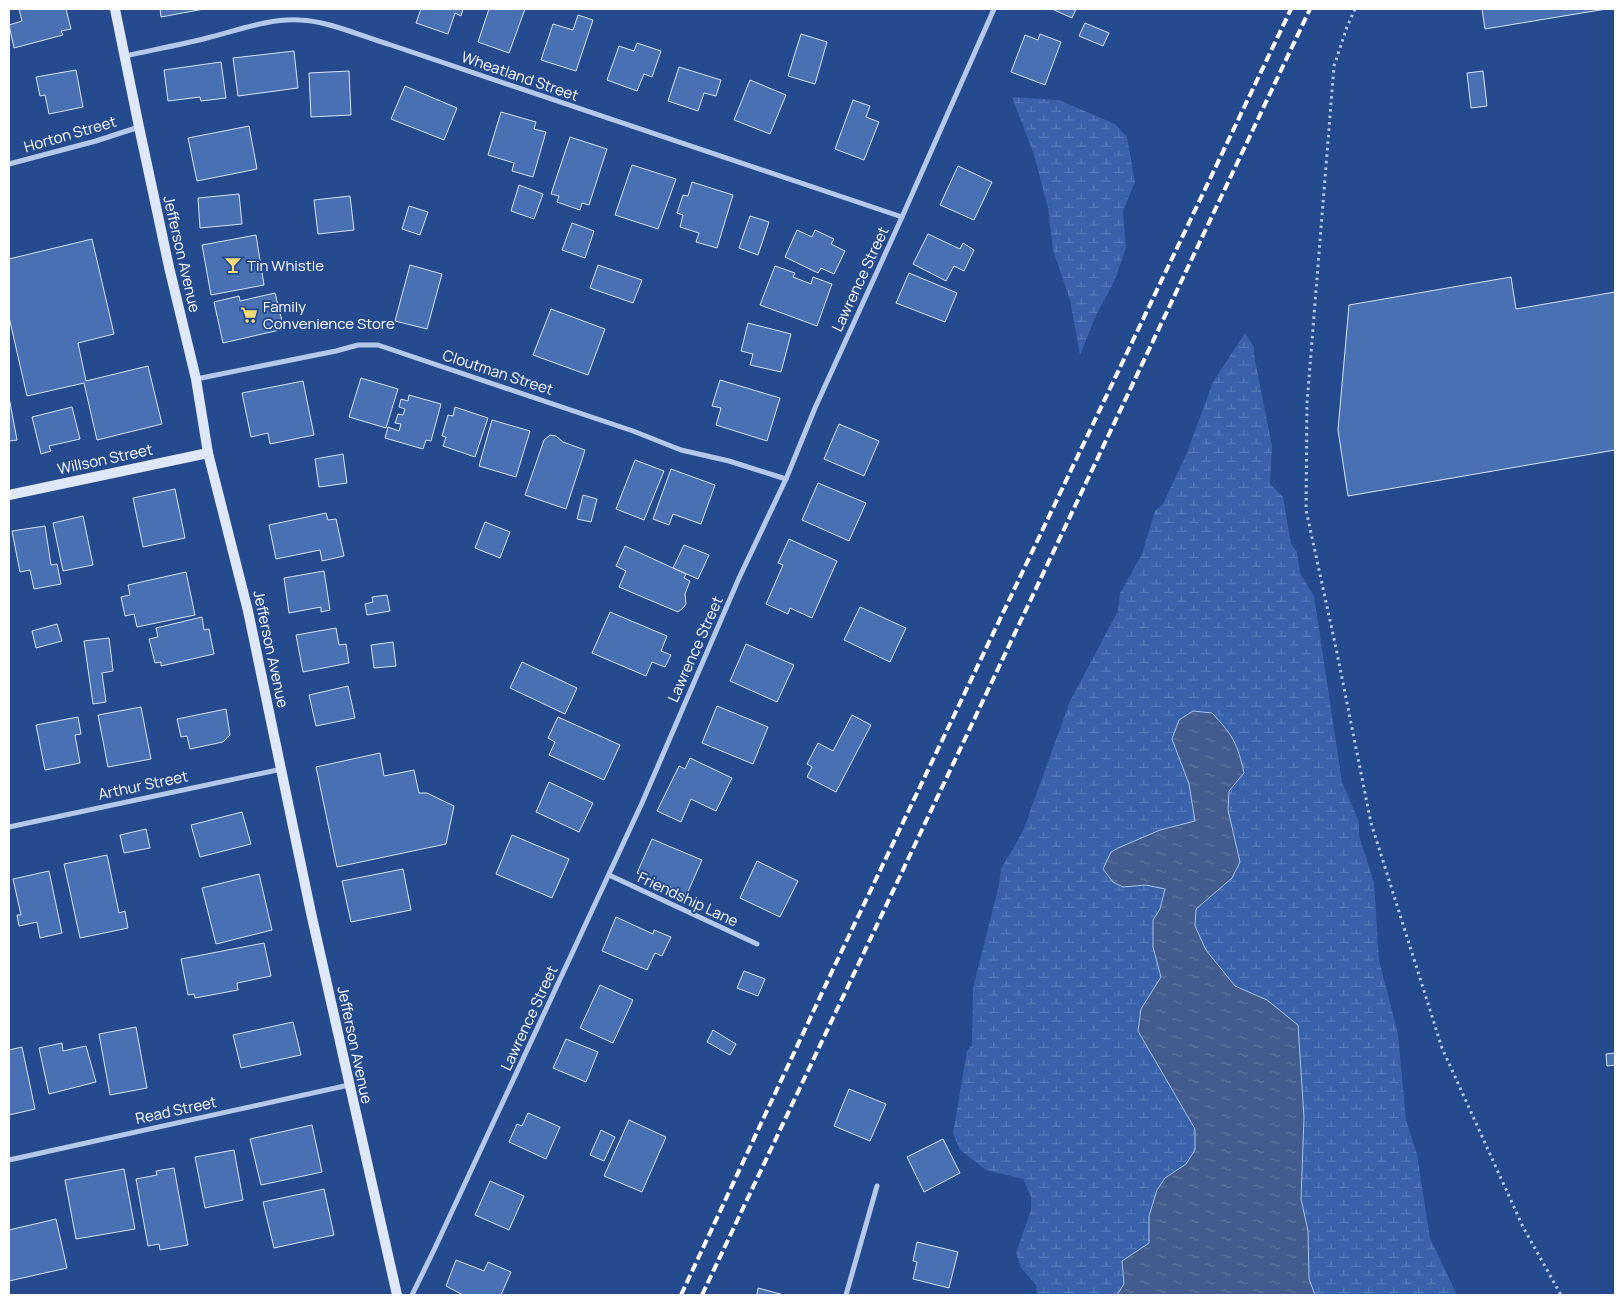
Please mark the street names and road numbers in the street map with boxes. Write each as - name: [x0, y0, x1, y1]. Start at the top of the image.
- street label: Wheatland Street: [459, 46, 581, 106]
- street label: Horton Street: [21, 111, 119, 157]
- street label: Jefferson Avenue: [158, 194, 206, 315]
- street label: Lawrence Street: [826, 223, 894, 335]
- street label: Cloutman Street: [440, 344, 556, 400]
- street label: Willson Street: [55, 439, 155, 479]
- street label: Jefferson Avenue: [248, 588, 294, 710]
- street label: Lawrence Street: [662, 593, 728, 705]
- street label: Arthur Street: [96, 765, 190, 805]
- street label: Friendship Lane: [634, 867, 742, 932]
- street label: Lawrence Street: [495, 962, 563, 1074]
- street label: Jefferson Avenue: [332, 984, 378, 1106]
- street label: Read Street: [134, 1091, 218, 1129]

